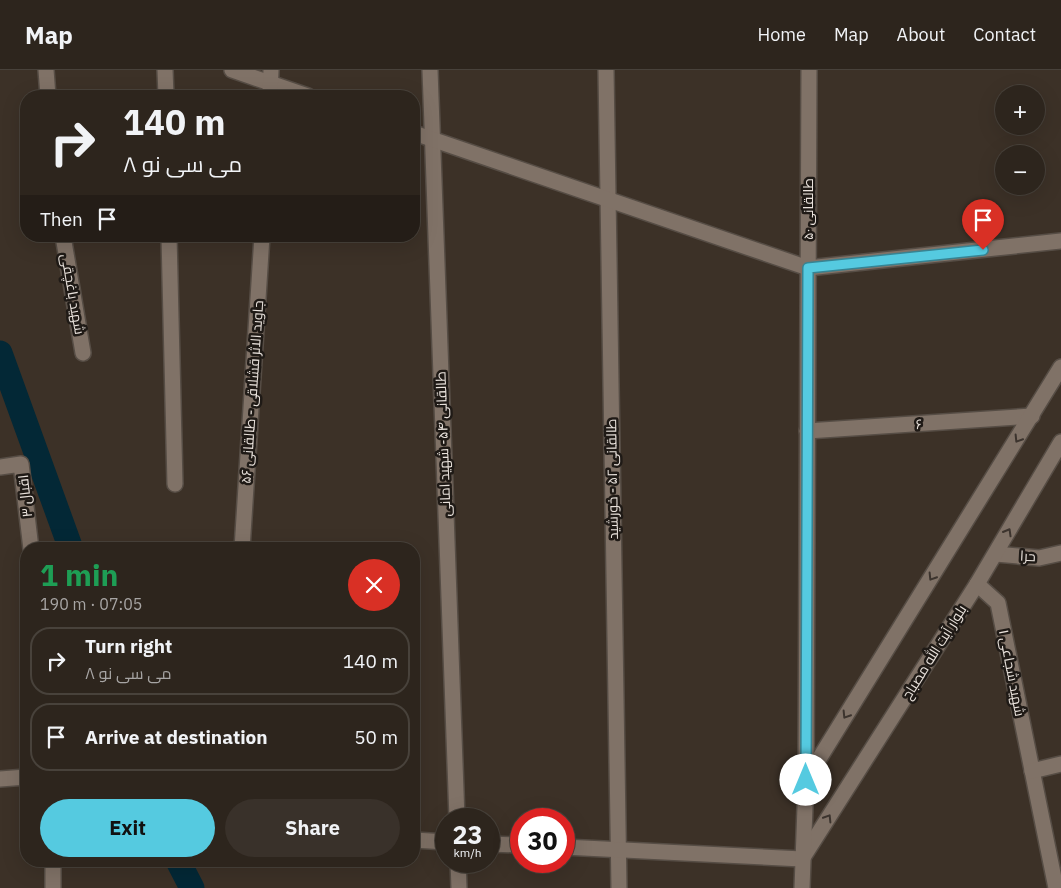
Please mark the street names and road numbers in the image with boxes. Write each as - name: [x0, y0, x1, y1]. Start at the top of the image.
- street label: طالقانی ۵۰: [799, 178, 817, 240]
- street label: شهید باغچقی: [56, 252, 89, 336]
- street label: جاوید الاثر قشلاقی - طالقانی ۵۶: [237, 300, 267, 484]
- street label: طالقانی ۵۴- شهید امانی: [431, 371, 455, 517]
- street label: ۶: [915, 415, 923, 433]
- street label: طالقانی ۵۲ - خورشید: [602, 418, 622, 540]
- street label: اقبال ۳: [14, 474, 36, 518]
- street label: حرا: [1020, 547, 1036, 565]
- street label: بلوار آیت الله مصباح: [898, 601, 970, 703]
- street label: شهید شجاعی ۱: [995, 628, 1029, 718]

